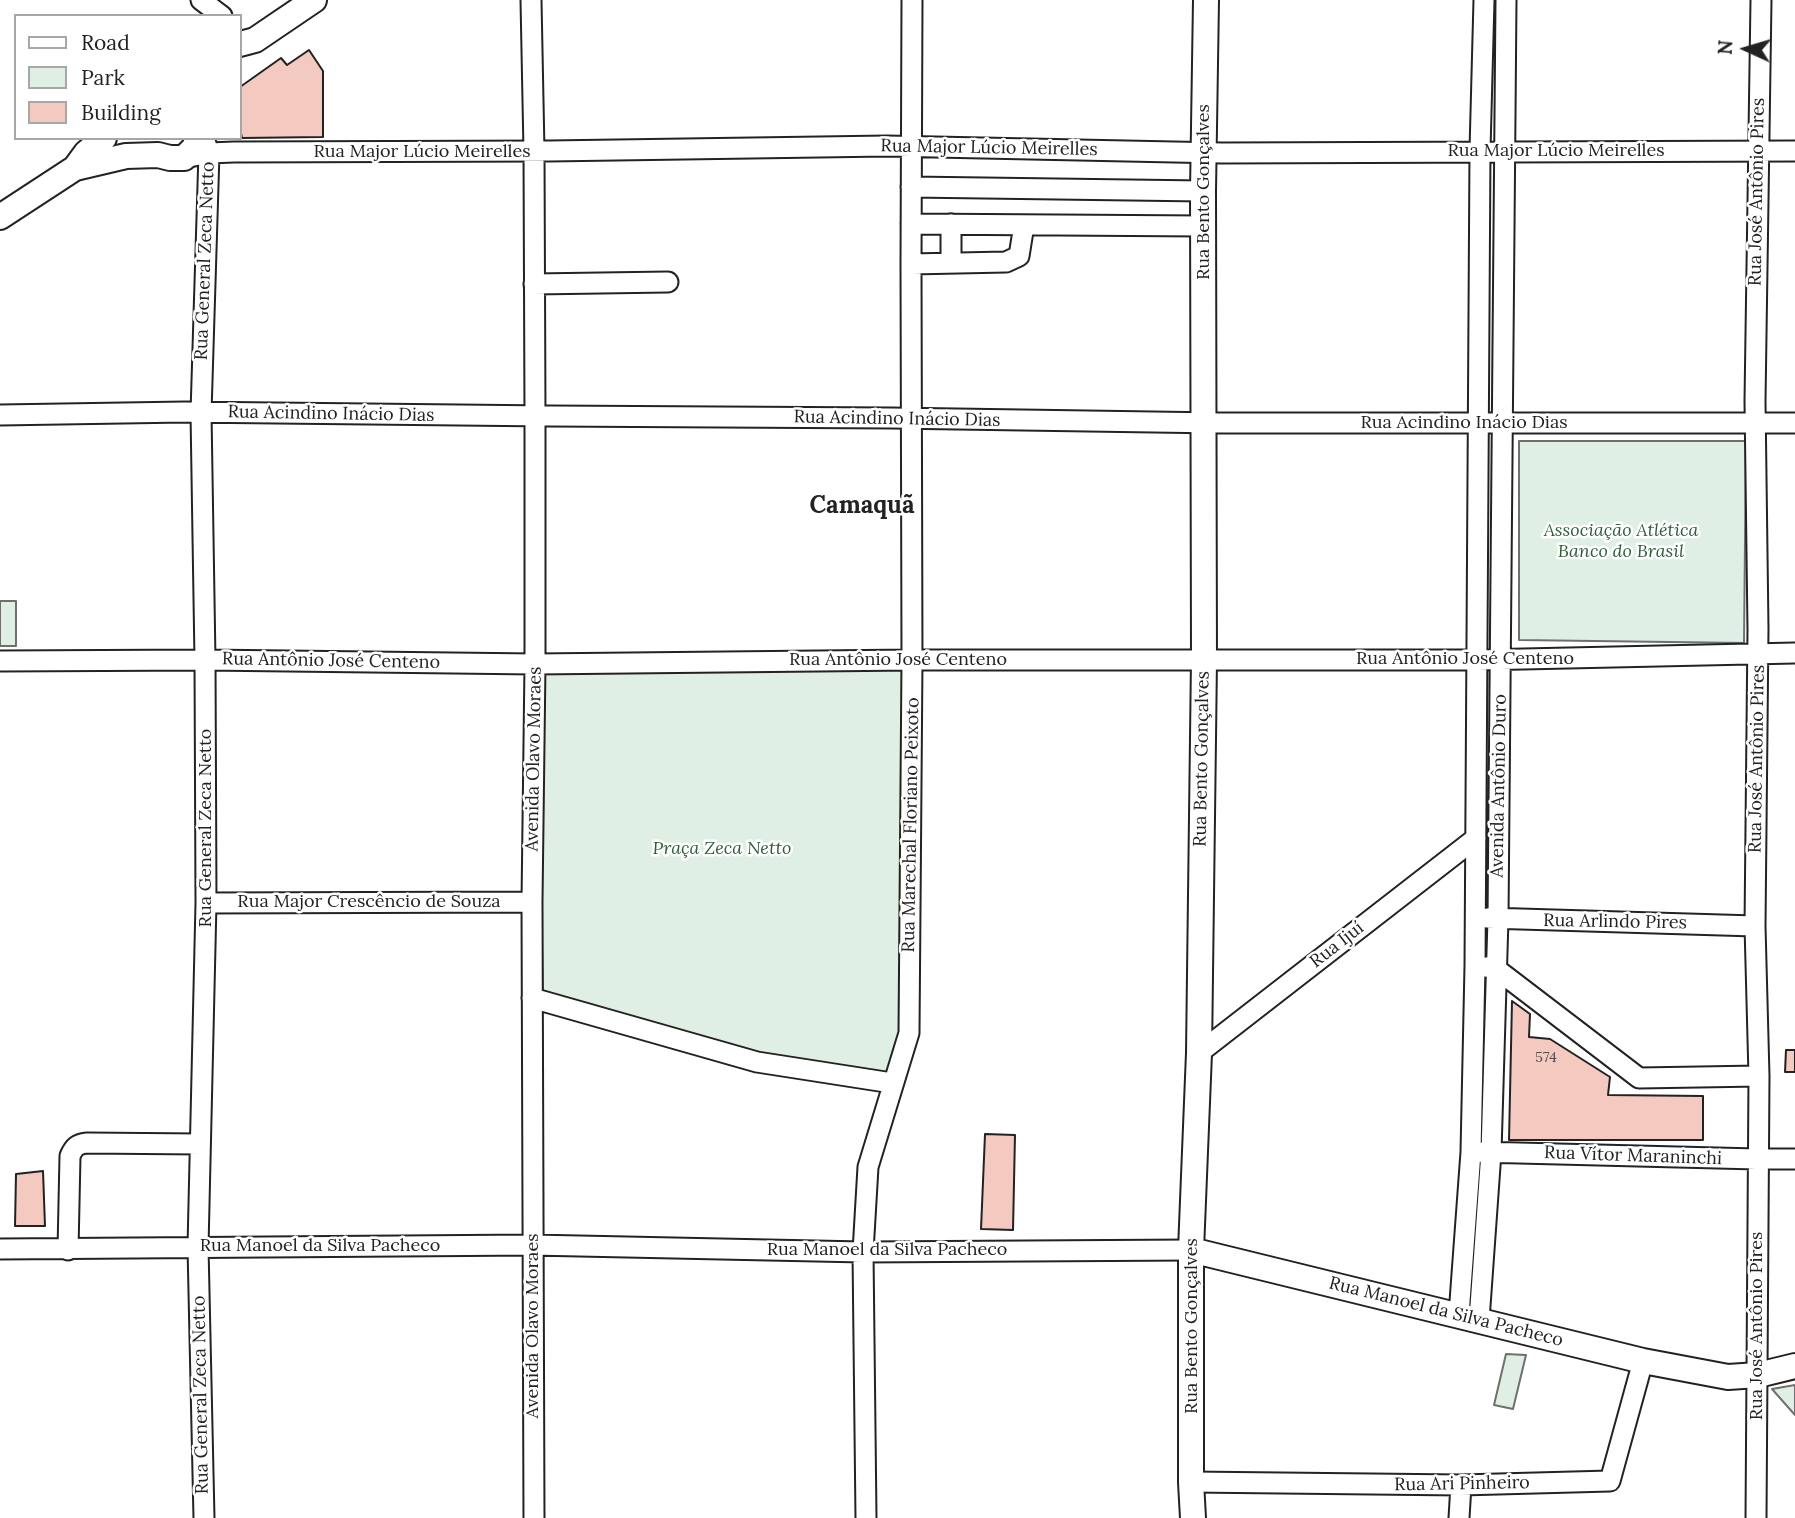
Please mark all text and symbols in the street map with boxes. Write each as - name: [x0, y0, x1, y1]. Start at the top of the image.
- legend: [14, 14, 242, 140]
- north arrow: [1711, 14, 1781, 84]
- text: Road: [81, 29, 130, 56]
- text: N: [1713, 39, 1738, 56]
- text: Park: [81, 64, 125, 91]
- street label: Rua José Antônio Pires: [1745, 98, 1769, 286]
- text: Building: [81, 99, 161, 126]
- street label: Rua Bento Gonçalves: [1193, 104, 1215, 280]
- street label: Rua Major Lúcio Meirelles: [880, 135, 1098, 161]
- street label: Rua Major Lúcio Meirelles: [1447, 140, 1665, 162]
- street label: Rua Major Lúcio Meirelles: [313, 141, 531, 163]
- street label: Rua General Zeca Netto: [191, 161, 219, 361]
- street label: Rua Acindino Inácio Dias: [227, 401, 435, 427]
- street label: Rua Acindino Inácio Dias: [793, 406, 1001, 432]
- street label: Rua Acindino Inácio Dias: [1361, 412, 1567, 434]
- district label: Camaquã: [810, 492, 914, 520]
- park label: Associação Atlética Banco do Brasil: [1544, 520, 1698, 562]
- street label: Rua Antônio José Centeno: [222, 648, 440, 674]
- street label: Rua Antônio José Centeno: [1356, 648, 1574, 670]
- street label: Rua Antônio José Centeno: [789, 649, 1007, 671]
- street label: Rua José Antônio Pires: [1745, 665, 1769, 853]
- street label: Avenida Olavo Moraes: [522, 666, 546, 852]
- street label: Rua Bento Gonçalves: [1190, 671, 1214, 847]
- street label: Avenida Antônio Duro: [1487, 694, 1511, 878]
- street label: Rua Marechal Floriano Peixoto: [898, 697, 924, 953]
- street label: Rua General Zeca Netto: [195, 729, 217, 927]
- park label: Praça Zeca Netto: [653, 838, 791, 860]
- street label: Rua Major Crescêncio de Souza: [237, 891, 501, 913]
- street label: Rua Arlindo Pires: [1543, 910, 1687, 934]
- street label: Rua Ijuí: [1306, 917, 1368, 973]
- house number: 574: [1535, 1050, 1557, 1066]
- street label: Rua Vítor Maraninchi: [1544, 1142, 1722, 1170]
- street label: Rua José Antônio Pires: [1746, 1232, 1768, 1420]
- street label: Avenida Olavo Moraes: [522, 1234, 544, 1418]
- street label: Rua Manoel da Silva Pacheco: [200, 1235, 440, 1257]
- street label: Rua Bento Gonçalves: [1181, 1238, 1203, 1414]
- street label: Rua Manoel da Silva Pacheco: [767, 1239, 1007, 1261]
- street label: Rua Manoel da Silva Pacheco: [1327, 1272, 1565, 1352]
- street label: Rua General Zeca Netto: [188, 1295, 214, 1495]
- street label: Rua Ari Pinheiro: [1394, 1472, 1530, 1496]

